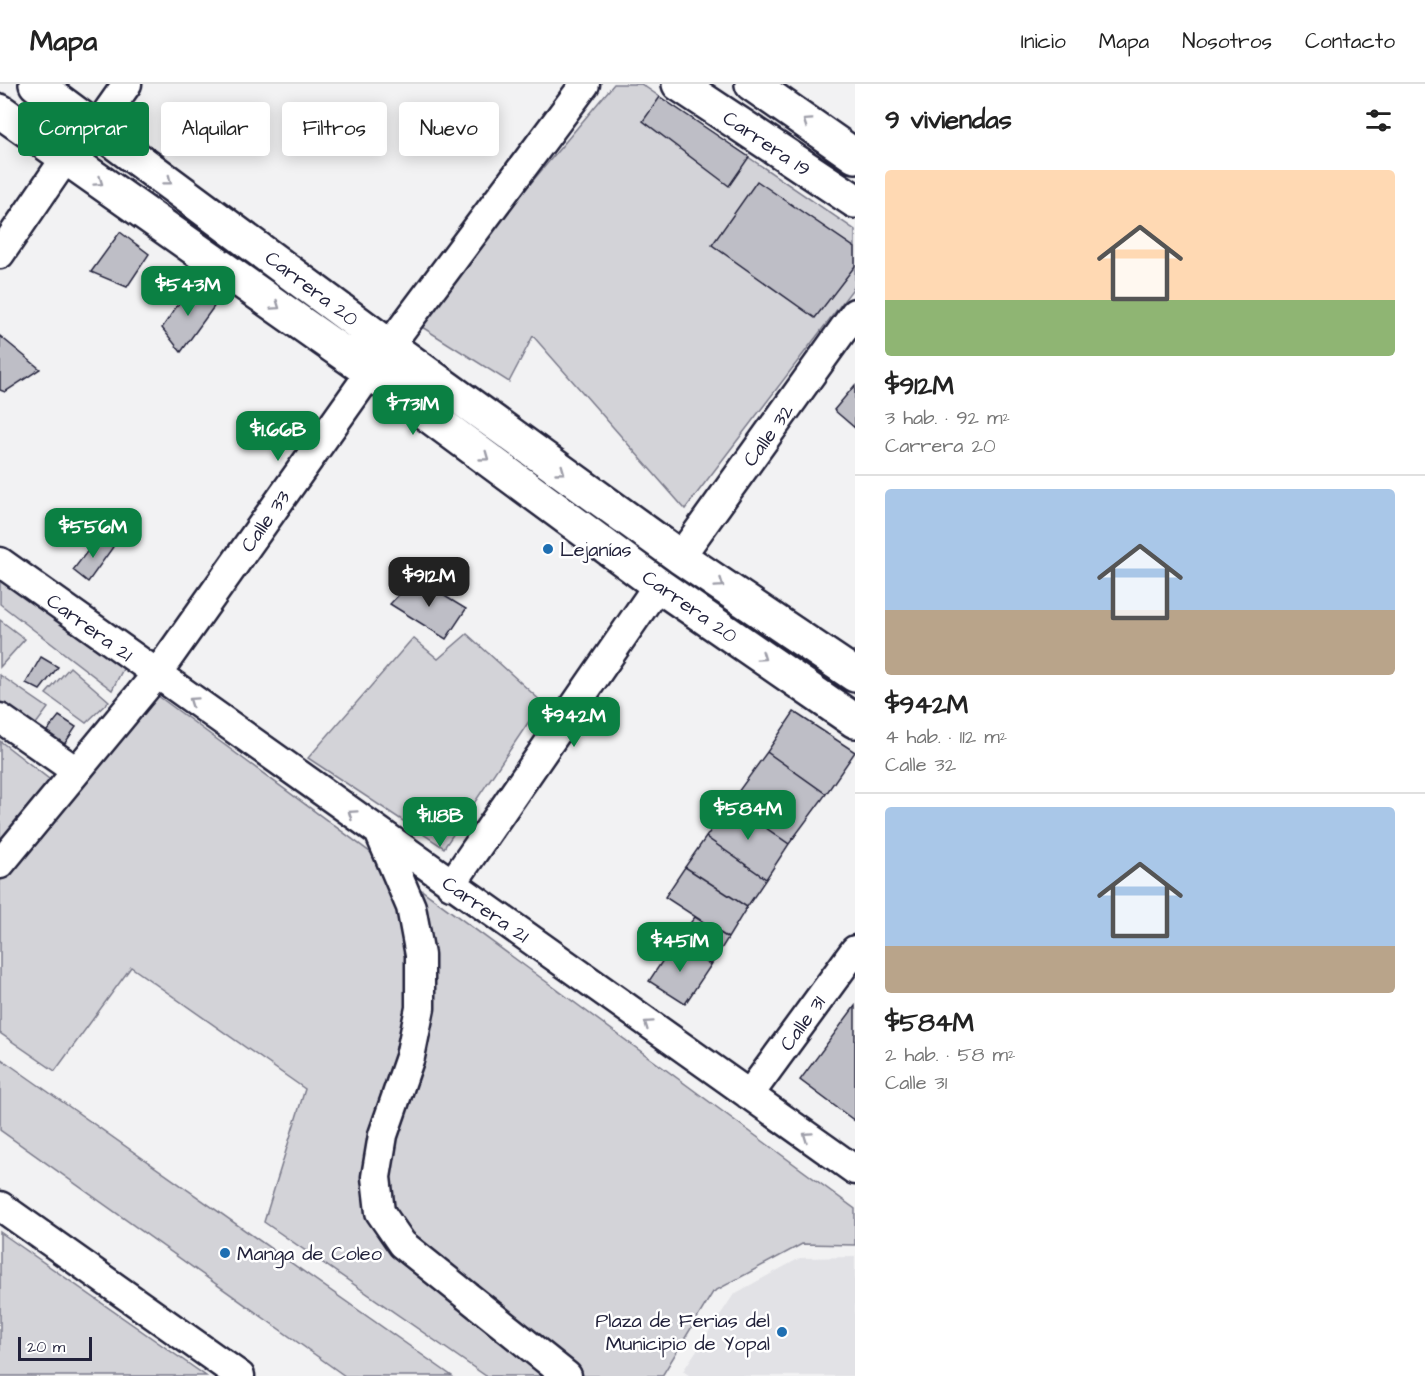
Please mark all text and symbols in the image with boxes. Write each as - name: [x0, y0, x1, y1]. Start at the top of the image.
- text: Mapa: [30, 22, 97, 61]
- text: Inicio: [1021, 27, 1066, 56]
- text: Mapa: [1099, 27, 1149, 56]
- text: Nosotros: [1182, 27, 1272, 56]
- text: Contacto: [1305, 27, 1395, 56]
- chip: Comprar: [18, 102, 149, 156]
- chip: Alquilar: [161, 102, 270, 156]
- chip: Filtros: [282, 102, 387, 156]
- chip: Nuevo: [399, 102, 499, 156]
- text: 9 viviendas: [885, 102, 1012, 138]
- street label: Carrera 19: [717, 104, 816, 184]
- icon: filters: [1362, 104, 1395, 137]
- one-way arrow: [803, 118, 814, 129]
- one-way arrow: [161, 174, 172, 185]
- one-way arrow: [92, 175, 103, 186]
- icon: home: [1086, 209, 1194, 317]
- street label: Carrera 20: [259, 244, 364, 333]
- pin: $543M: [146, 266, 230, 317]
- text: $543M: [155, 271, 221, 299]
- one-way arrow: [269, 299, 280, 310]
- text: $912M: [885, 368, 954, 404]
- pin: $731M: [371, 385, 455, 436]
- text: $731M: [387, 390, 439, 418]
- street label: Calle 32: [737, 398, 801, 473]
- text: 3 hab. · 92 m²: [885, 404, 1010, 432]
- pin: $1.66B: [229, 411, 327, 462]
- text: $1.66B: [250, 416, 306, 444]
- text: Carrera 20: [885, 432, 996, 460]
- one-way arrow: [478, 450, 489, 461]
- one-way arrow: [555, 464, 566, 475]
- street label: Calle 33: [234, 485, 297, 558]
- pin: $556M: [51, 508, 135, 559]
- text: $556M: [59, 513, 127, 541]
- icon: home: [1086, 528, 1194, 636]
- place label: Lejanías: [560, 536, 632, 564]
- marker: Lejanías: [541, 542, 555, 556]
- pin: $912M: [387, 557, 471, 608]
- text: $912M: [402, 562, 456, 590]
- street label: Carrera 20: [636, 564, 743, 650]
- one-way arrow: [714, 577, 725, 588]
- street label: Carrera 21: [41, 587, 139, 669]
- one-way arrow: [756, 650, 767, 661]
- text: $942M: [885, 687, 968, 723]
- one-way arrow: [189, 697, 200, 708]
- pin: $942M: [532, 697, 616, 748]
- text: $942M: [542, 702, 606, 730]
- text: 4 hab. · 112 m²: [885, 723, 1007, 751]
- text: Calle 32: [885, 751, 956, 779]
- pin: $584M: [706, 790, 790, 841]
- text: $584M: [714, 795, 782, 823]
- pin: $1.18B: [391, 797, 489, 848]
- text: $1.18B: [417, 802, 463, 830]
- one-way arrow: [348, 810, 359, 821]
- icon: home: [1086, 846, 1194, 954]
- street label: Carrera 21: [436, 870, 535, 950]
- pin: $451M: [638, 922, 722, 973]
- text: $451M: [651, 927, 709, 955]
- street label: Calle 31: [773, 990, 833, 1057]
- text: $584M: [885, 1005, 974, 1041]
- one-way arrow: [644, 1020, 655, 1031]
- text: 2 hab. · 58 m²: [885, 1041, 1016, 1069]
- text: Calle 31: [885, 1069, 947, 1097]
- one-way arrow: [803, 1133, 814, 1144]
- place label: Manga de Coleo: [237, 1240, 382, 1269]
- marker: Manga de Coleo: [218, 1246, 232, 1260]
- place label: Plaza de Ferias del Municipio de Yopal: [596, 1307, 770, 1358]
- marker: Plaza de Ferias del Municipio de Yopal: [775, 1325, 789, 1339]
- scale bar: [18, 1334, 92, 1362]
- text: 20 m: [27, 1336, 65, 1358]

